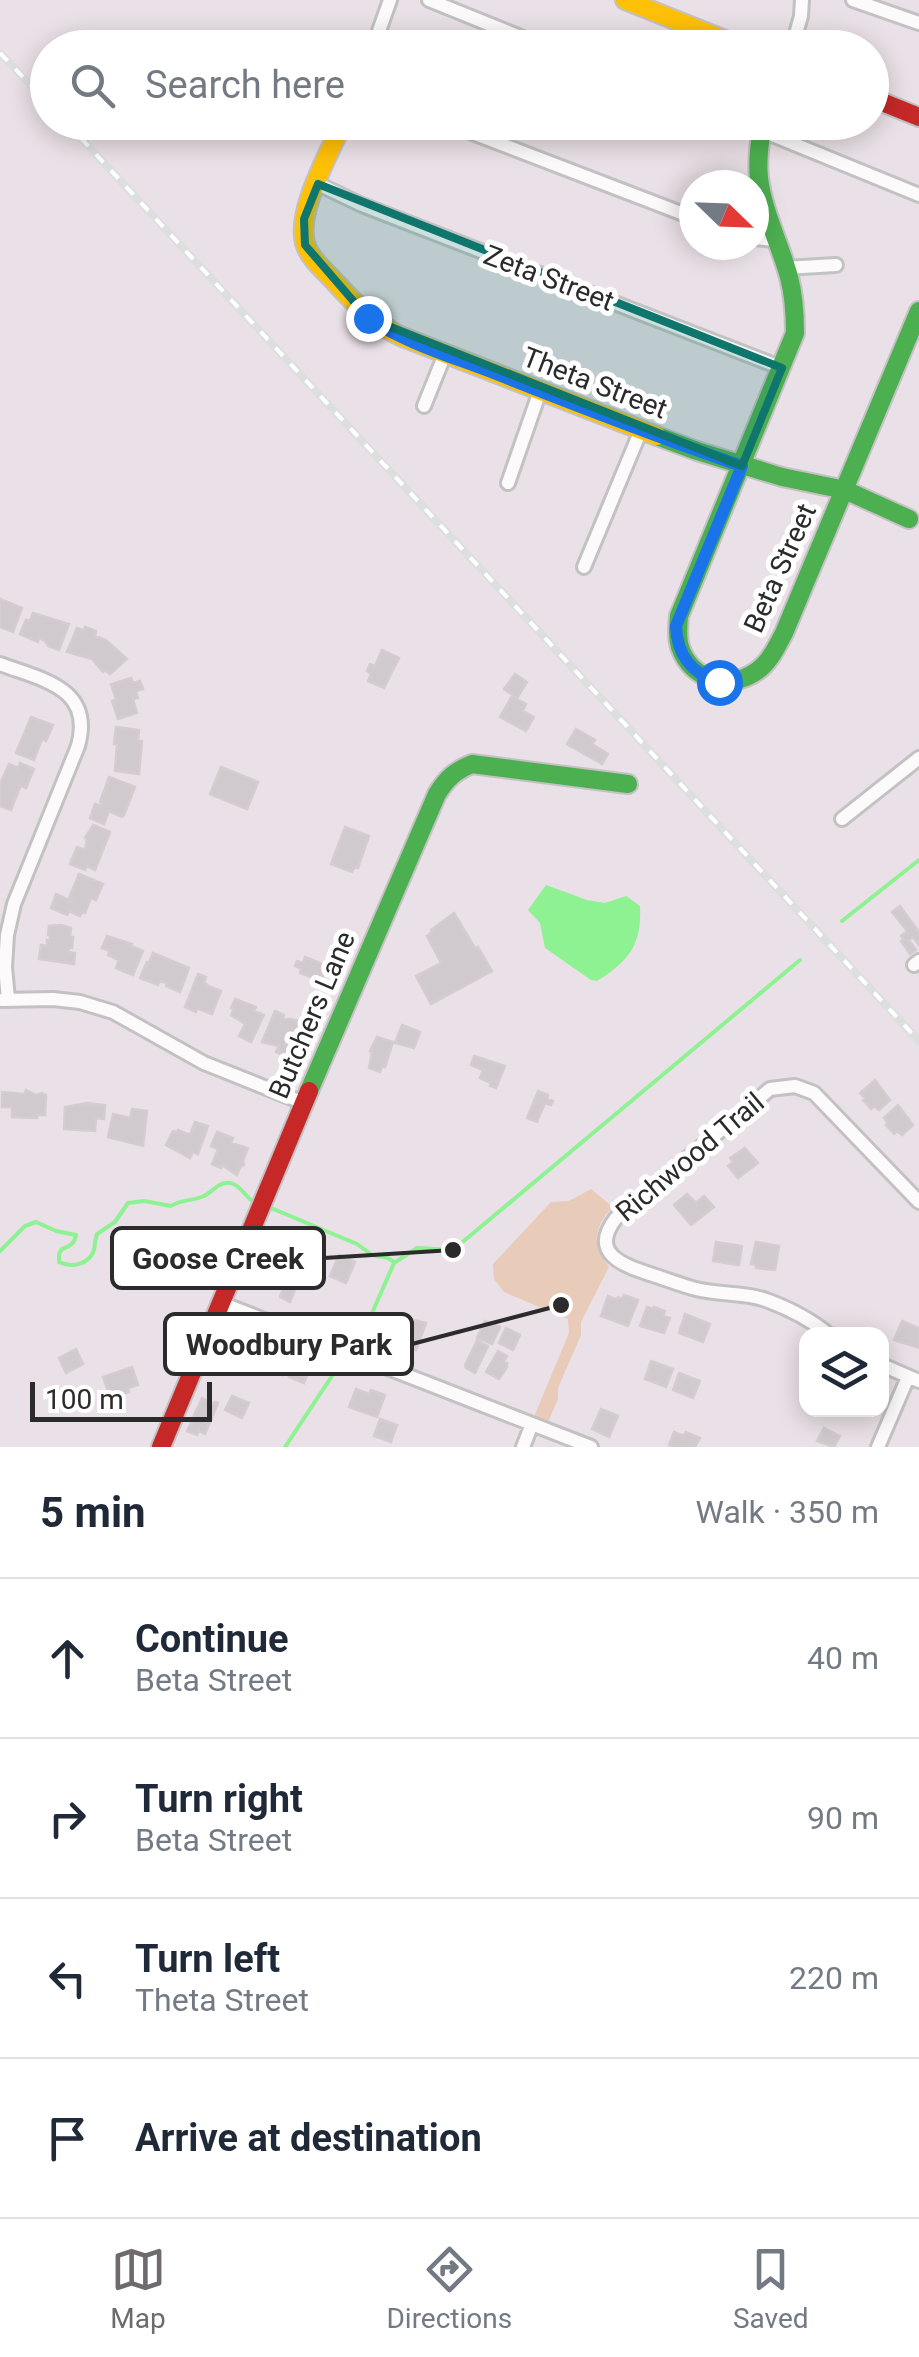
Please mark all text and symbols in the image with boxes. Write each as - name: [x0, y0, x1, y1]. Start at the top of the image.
- search box: [30, 30, 889, 140]
- icon: search: [65, 58, 120, 113]
- text: Search here: [145, 63, 345, 107]
- north arrow: [679, 170, 769, 260]
- street label: Zeta Street: [479, 238, 619, 318]
- route end: [346, 296, 392, 342]
- street label: Theta Street: [518, 340, 672, 426]
- street label: Beta Street: [737, 498, 823, 638]
- route start: [697, 660, 743, 706]
- street label: Butchers Lane: [262, 926, 362, 1104]
- street label: Richwood Trail: [609, 1086, 771, 1228]
- callout: Goose Creek: [112, 1228, 324, 1288]
- text: Goose Creek: [132, 1241, 305, 1276]
- callout: Woodbury Park: [165, 1314, 412, 1374]
- text: Woodbury Park: [186, 1327, 393, 1362]
- map controls: [799, 1327, 889, 1417]
- button: layers: [799, 1327, 889, 1417]
- scale bar: [30, 1377, 212, 1422]
- text: 100 m: [45, 1383, 124, 1416]
- text: 5 min: [40, 1488, 146, 1537]
- text: Walk · 350 m: [696, 1493, 879, 1531]
- text: Continue: [135, 1617, 289, 1661]
- icon: ahead: [40, 1631, 95, 1686]
- text: 40 m: [807, 1639, 879, 1677]
- text: Beta Street: [135, 1661, 292, 1699]
- text: Turn right: [135, 1777, 303, 1821]
- icon: right: [40, 1791, 95, 1846]
- text: 90 m: [807, 1799, 879, 1837]
- text: Beta Street: [135, 1821, 292, 1859]
- text: Turn left: [135, 1937, 280, 1981]
- icon: left: [40, 1951, 95, 2006]
- text: 220 m: [789, 1959, 879, 1997]
- text: Theta Street: [135, 1981, 309, 2019]
- icon: arrive: [40, 2111, 95, 2166]
- text: Arrive at destination: [135, 2116, 482, 2160]
- tab: Map: [110, 2242, 166, 2335]
- tab: Directions: [386, 2242, 512, 2335]
- tab: Saved: [733, 2242, 809, 2335]

